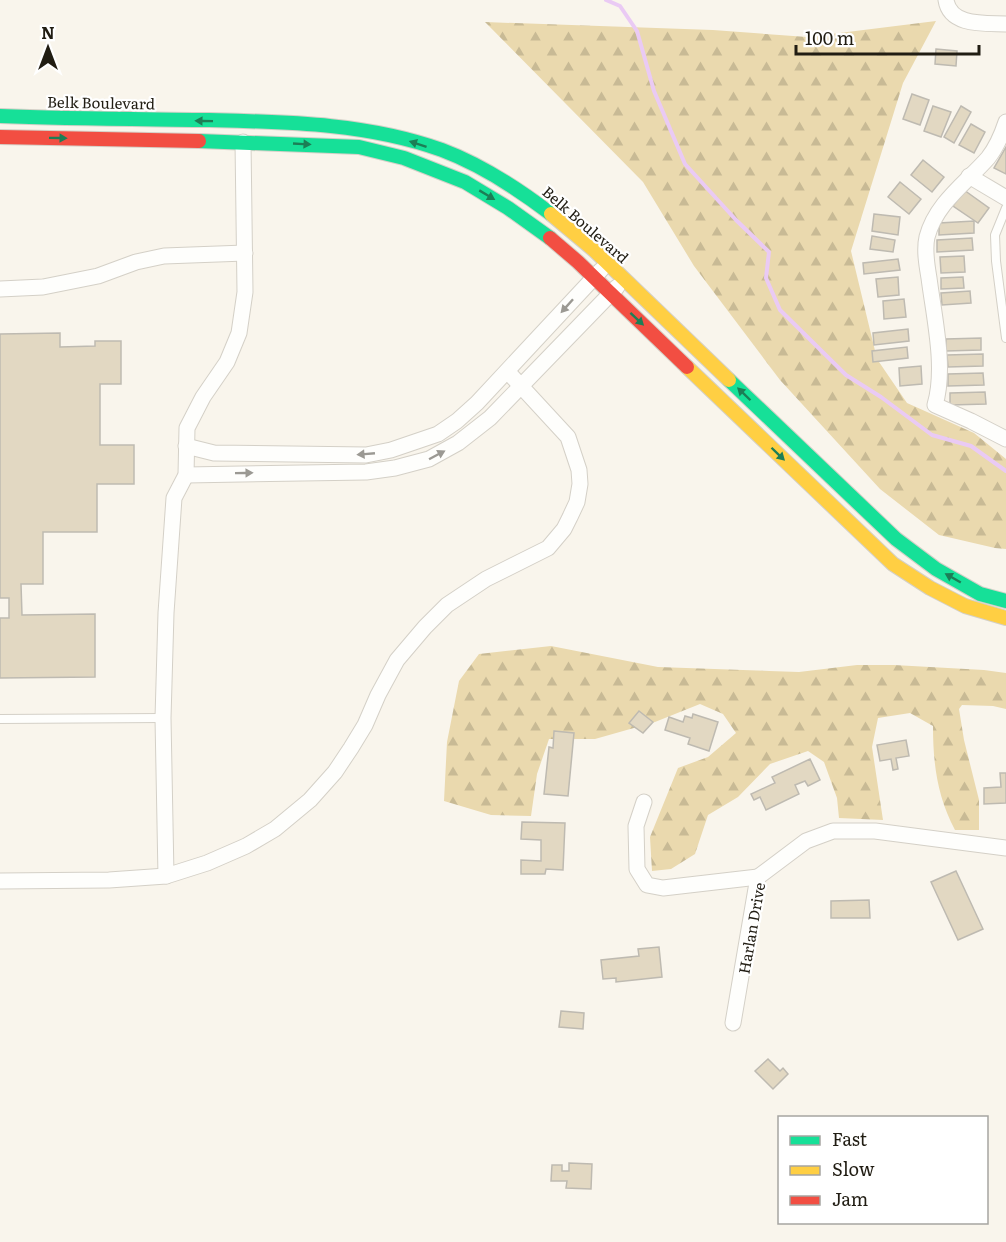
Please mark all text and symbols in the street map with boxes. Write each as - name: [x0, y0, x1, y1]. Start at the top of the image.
- north arrow: [18, 18, 78, 78]
- scale bar: [796, 18, 979, 56]
- text: N: [41, 20, 55, 44]
- text: 100 m: [805, 24, 854, 51]
- street label: Belk Boulevard: [47, 90, 155, 114]
- one-way arrow: [195, 116, 214, 125]
- one-way arrow: [49, 133, 68, 143]
- one-way arrow: [409, 138, 427, 148]
- one-way arrow: [292, 139, 311, 149]
- street label: Belk Boulevard: [538, 180, 634, 268]
- one-way arrow: [479, 190, 495, 201]
- one-way arrow: [561, 298, 574, 313]
- one-way arrow: [630, 312, 645, 326]
- one-way arrow: [737, 388, 751, 402]
- one-way arrow: [770, 447, 785, 460]
- one-way arrow: [356, 449, 375, 459]
- one-way arrow: [428, 450, 445, 460]
- one-way arrow: [235, 469, 254, 478]
- one-way arrow: [945, 573, 961, 584]
- street label: Harlan Drive: [732, 880, 770, 976]
- legend: [778, 1116, 988, 1224]
- text: Fast: [832, 1125, 868, 1152]
- text: Slow: [832, 1155, 875, 1182]
- text: Jam: [832, 1185, 868, 1212]

